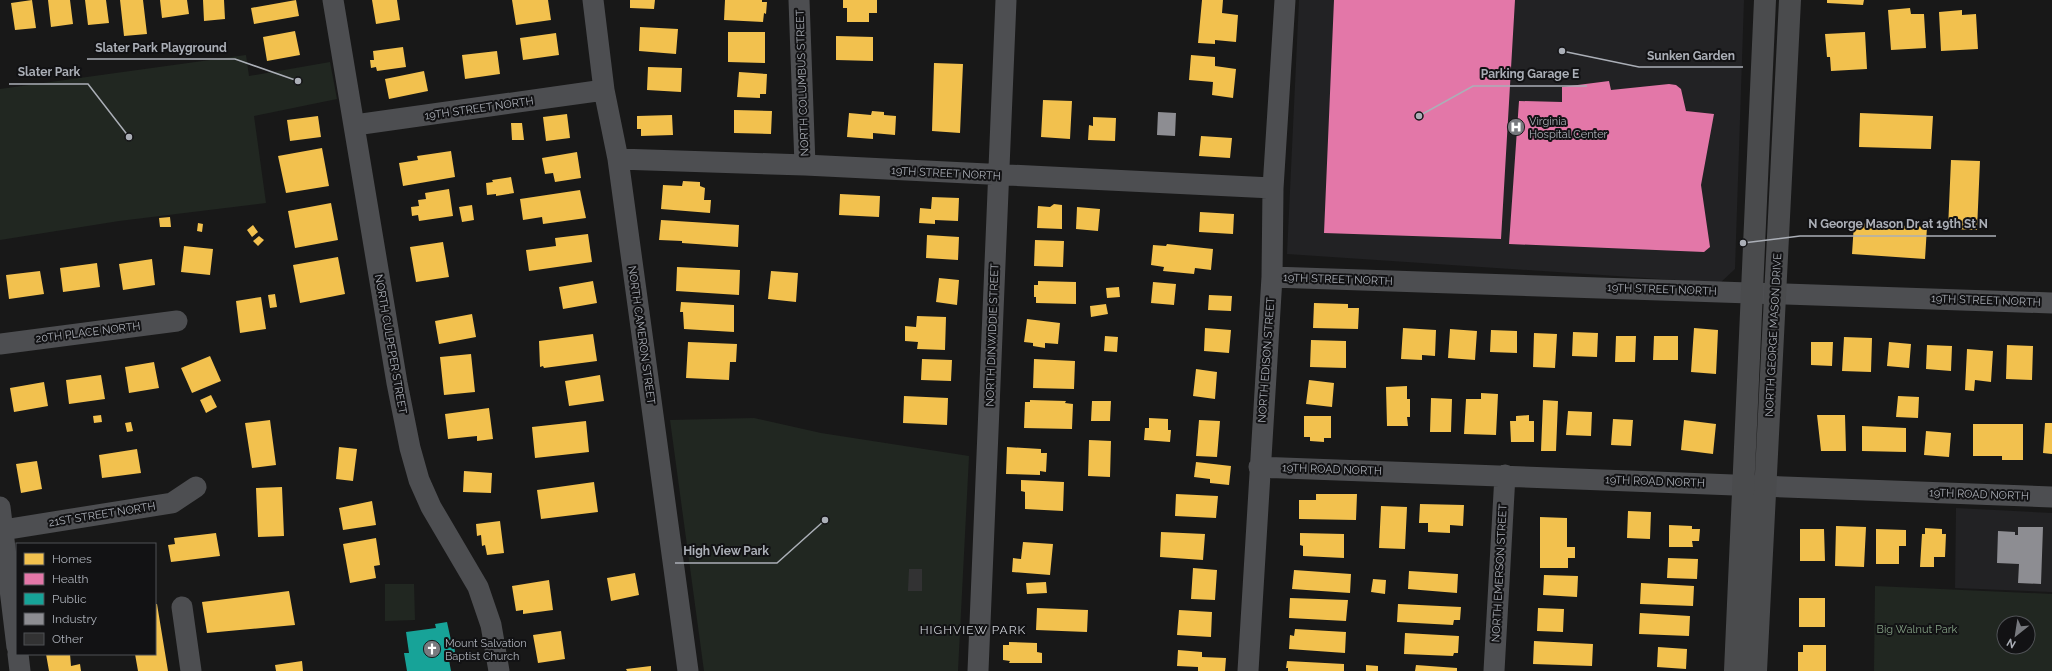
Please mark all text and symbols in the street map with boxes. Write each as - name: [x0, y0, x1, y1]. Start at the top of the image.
- street label: NORTH COLUMBUS STREET: [793, 9, 812, 157]
- callout: Slater Park Playground: [87, 35, 235, 59]
- text: Slater Park Playground: [95, 41, 227, 55]
- callout: Sunken Garden: [1639, 43, 1743, 67]
- text: Sunken Garden: [1647, 49, 1735, 63]
- callout: Slater Park: [9, 60, 88, 84]
- callout: Parking Garage E: [1473, 62, 1587, 86]
- text: Slater Park: [18, 65, 81, 79]
- text: Parking Garage E: [1481, 67, 1579, 81]
- street label: 19TH STREET NORTH: [424, 94, 534, 123]
- place label: Virginia Hospital Center: [1529, 115, 1608, 141]
- hospital icon: Virginia Hospital Center: [1506, 117, 1526, 137]
- street label: 19TH STREET NORTH: [891, 164, 1001, 183]
- callout: N George Mason Dr at 19th St N: [1800, 212, 1996, 236]
- text: N George Mason Dr at 19th St N: [1808, 217, 1988, 231]
- street label: NORTH GEORGE MASON DRIVE: [1763, 253, 1784, 417]
- street label: NORTH DINWIDDIE STREET: [984, 263, 1002, 407]
- street label: NORTH CAMERON STREET: [625, 265, 658, 406]
- street label: 19TH STREET NORTH: [1283, 271, 1393, 288]
- street label: NORTH CULPEPER STREET: [372, 273, 409, 415]
- street label: 19TH STREET NORTH: [1607, 281, 1717, 298]
- street label: 19TH STREET NORTH: [1931, 292, 2041, 309]
- street label: NORTH EDISON STREET: [1256, 297, 1277, 423]
- street label: 20TH PLACE NORTH: [35, 320, 141, 345]
- street label: 19TH ROAD NORTH: [1282, 461, 1382, 478]
- street label: 19TH ROAD NORTH: [1605, 473, 1705, 490]
- street label: 19TH ROAD NORTH: [1929, 486, 2029, 503]
- street label: 21ST STREET NORTH: [48, 500, 156, 529]
- street label: NORTH EMERSON STREET: [1489, 503, 1510, 643]
- callout: High View Park: [675, 539, 777, 563]
- legend: [16, 543, 156, 655]
- text: High View Park: [683, 544, 769, 558]
- text: Homes: [52, 552, 92, 566]
- text: Health: [52, 572, 89, 586]
- text: Public: [52, 592, 87, 606]
- text: Industry: [52, 612, 98, 626]
- north arrow: [1996, 615, 2036, 655]
- district label: HIGHVIEW PARK: [920, 623, 1026, 637]
- park label: Big Walnut Park: [1877, 623, 1958, 636]
- text: Other: [52, 632, 84, 646]
- text: N: [2004, 635, 2018, 651]
- place label: Mount Salvation Baptist Church: [445, 637, 527, 663]
- church icon: Mount Salvation Baptist Church: [422, 639, 442, 659]

